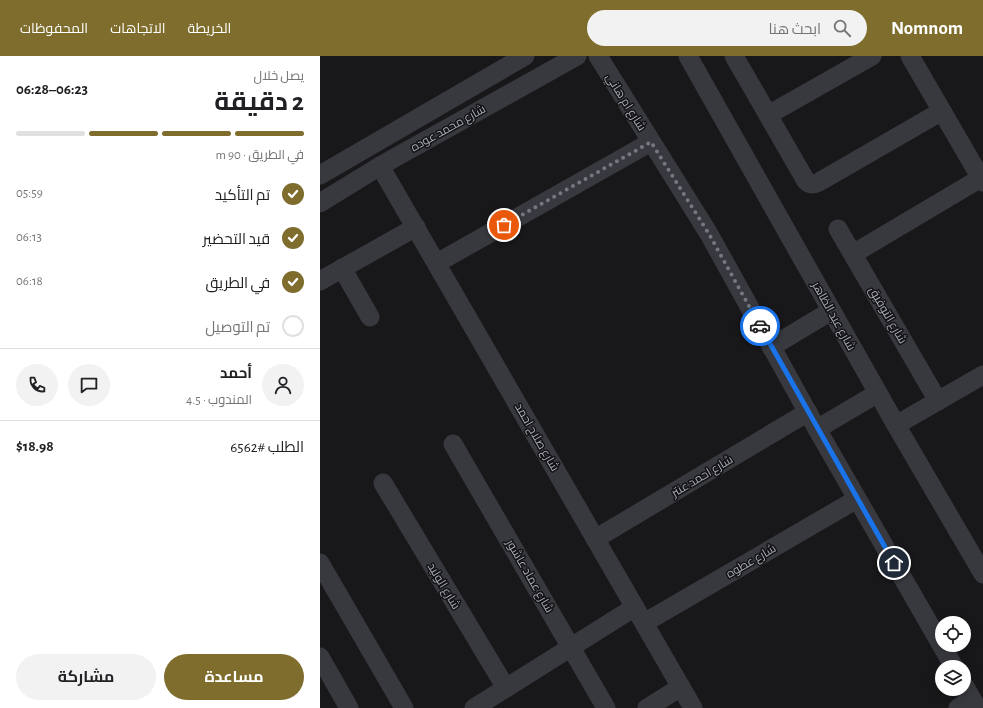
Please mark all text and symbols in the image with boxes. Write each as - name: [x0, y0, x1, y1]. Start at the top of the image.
- search box: [587, 10, 867, 46]
- icon: search: [831, 17, 853, 39]
- text: Nomnom: [891, 19, 963, 38]
- text: المحفوظات: [20, 22, 88, 36]
- text: الاتجاهات: [110, 22, 166, 36]
- text: الخريطة: [188, 22, 231, 36]
- text: ابحث هنا: [768, 22, 821, 37]
- text: يصل خلال: [254, 70, 304, 83]
- street label: شارع ام هاني: [600, 71, 648, 135]
- text: 06:23–06:28: [16, 82, 88, 97]
- text: 2 دقيقة: [214, 89, 304, 115]
- street label: شارع محمد عوده: [409, 102, 488, 155]
- text: في الطريق · 90 m: [215, 149, 304, 162]
- icon: check: [282, 183, 304, 205]
- text: 05:59: [16, 187, 43, 200]
- text: تم التأكيد: [215, 188, 270, 203]
- pin: [487, 208, 521, 242]
- icon: bag: [493, 214, 515, 236]
- icon: check: [282, 227, 304, 249]
- text: 06:13: [16, 231, 42, 244]
- text: قيد التحضير: [203, 232, 270, 247]
- icon: check: [282, 271, 304, 293]
- text: 06:18: [16, 275, 43, 288]
- text: في الطريق: [206, 276, 270, 291]
- street label: شارع عبد الظاهر: [808, 279, 858, 353]
- street label: شارع التوفيق: [865, 284, 909, 347]
- courier: [740, 306, 780, 346]
- icon: car: [749, 315, 771, 337]
- text: تم التوصيل: [205, 320, 270, 335]
- button: phone: [16, 364, 58, 406]
- button: chat: [68, 364, 110, 406]
- button: person: [262, 364, 304, 406]
- text: أحمد: [220, 366, 252, 381]
- text: المندوب · 4.5: [186, 394, 252, 407]
- street label: شارع صلاح احمد: [511, 401, 561, 474]
- text: $18.98: [16, 439, 54, 454]
- text: الطلب #6562: [230, 440, 304, 455]
- street label: شارع احمد عنتر: [668, 453, 736, 501]
- street label: شارع عماد عاشور: [502, 536, 556, 616]
- street label: شارع عطوه: [724, 542, 779, 582]
- pin: [877, 546, 911, 580]
- icon: home: [883, 552, 905, 574]
- street label: شارع الوليد: [424, 561, 463, 612]
- map controls: [935, 616, 971, 696]
- button: locate: [935, 616, 971, 652]
- button: مشاركة: [16, 654, 156, 700]
- button: مساعدة: [164, 654, 304, 700]
- button: layers: [935, 660, 971, 696]

